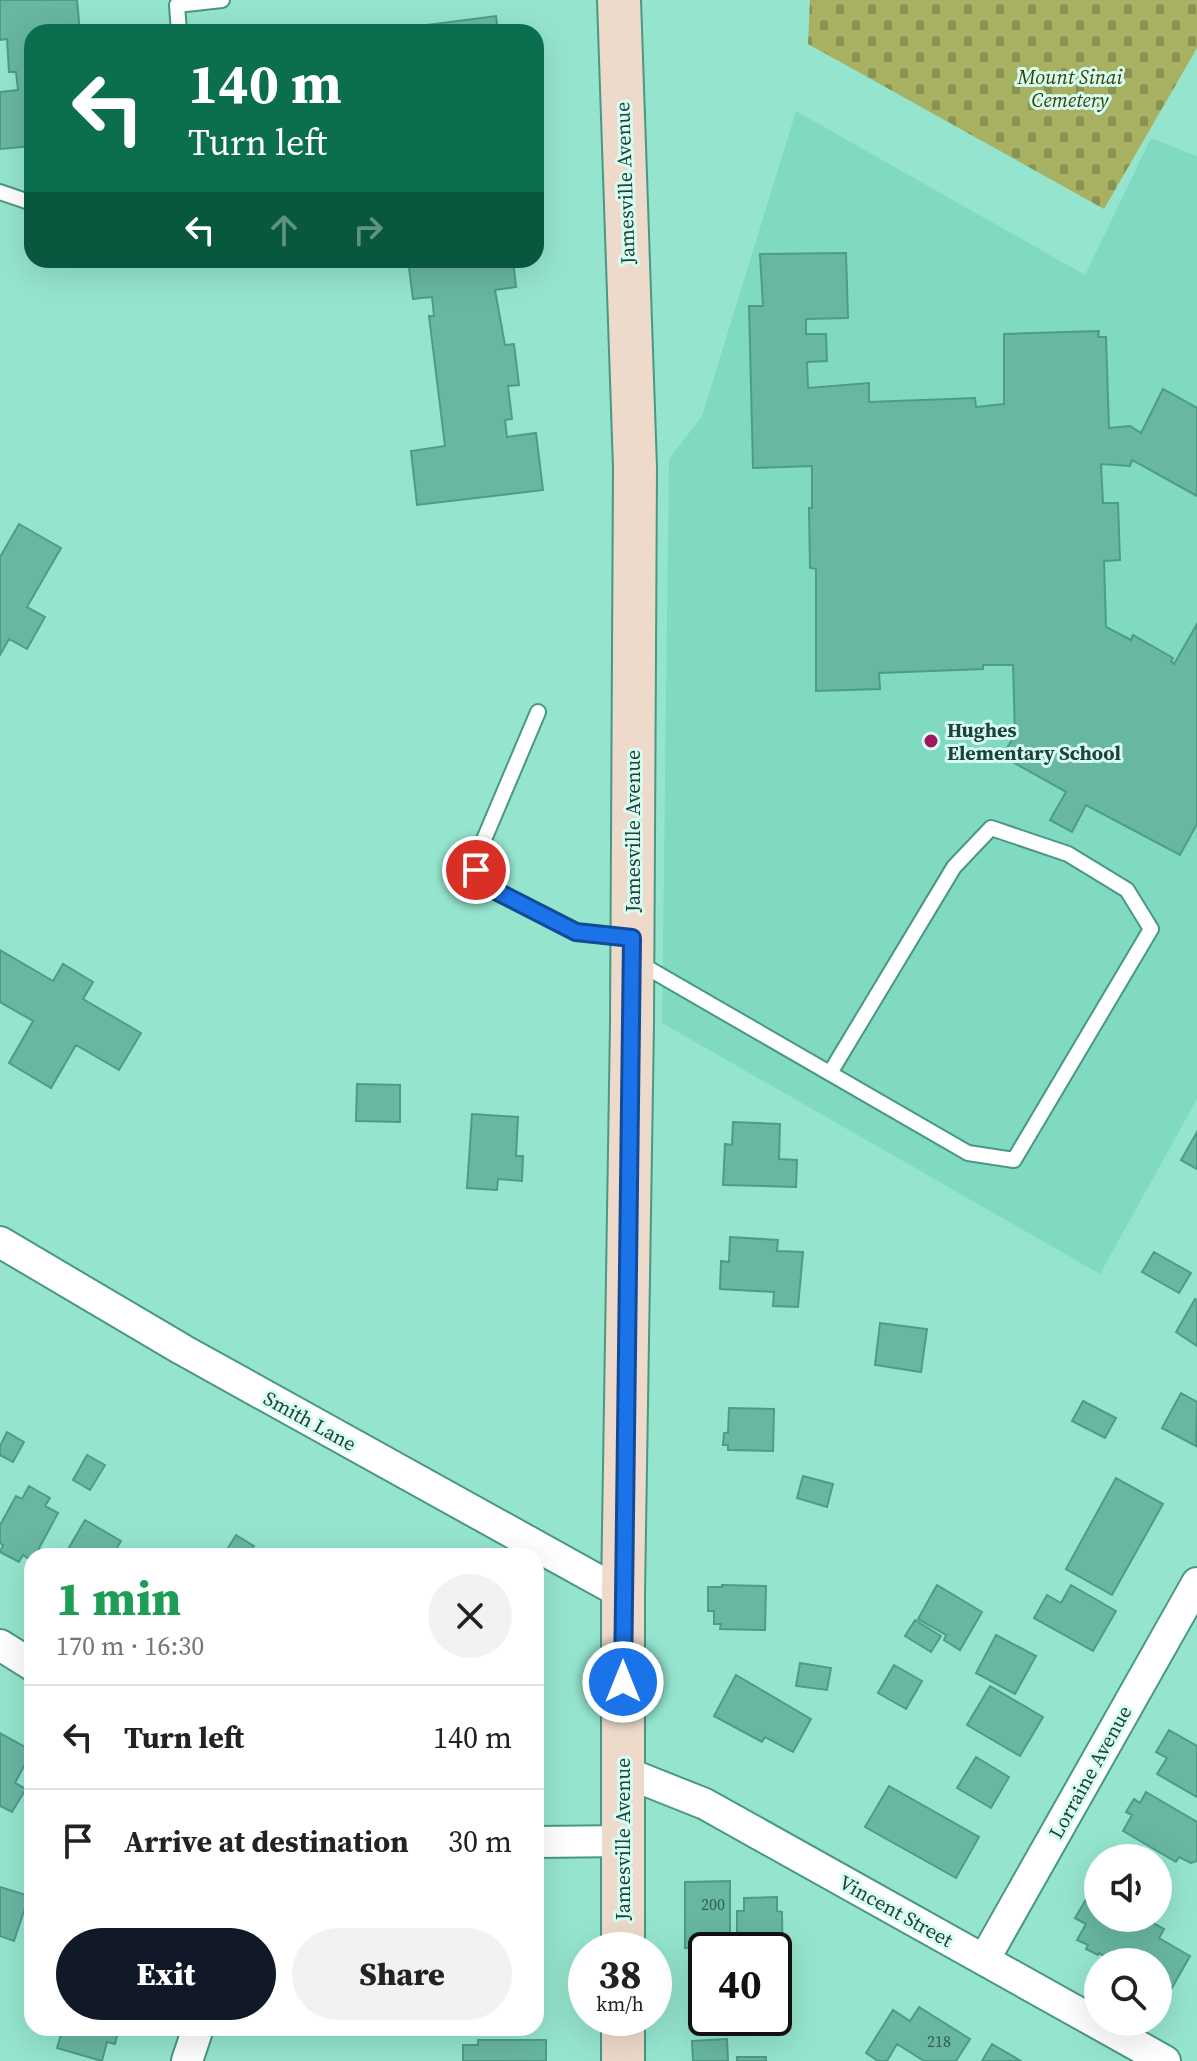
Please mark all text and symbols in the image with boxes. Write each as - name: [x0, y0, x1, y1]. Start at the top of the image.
- text: 140 m: [188, 45, 342, 122]
- icon: left: [56, 56, 160, 160]
- park label: Mount Sinai Cemetery: [1016, 63, 1123, 114]
- street label: Jamesville Avenue: [608, 101, 642, 266]
- text: Turn left: [188, 118, 327, 167]
- icon: left: [178, 208, 222, 252]
- icon: ahead: [262, 208, 306, 252]
- icon: right: [346, 208, 390, 252]
- place label: Hughes Elementary School: [947, 716, 1121, 767]
- marker: Hughes Elementary School: [922, 732, 940, 750]
- street label: Jamesville Avenue: [619, 750, 647, 913]
- pin: [442, 836, 510, 904]
- icon: arrive: [454, 848, 498, 892]
- street label: Smith Lane: [259, 1384, 361, 1458]
- text: 1 min: [56, 1565, 181, 1631]
- button: close: [428, 1574, 512, 1658]
- text: 170 m · 16:30: [56, 1628, 204, 1664]
- position arrow: [581, 1640, 665, 1724]
- street label: Lorraine Avenue: [1042, 1700, 1138, 1844]
- icon: left: [56, 1715, 100, 1759]
- text: Turn left: [124, 1717, 244, 1758]
- text: 140 m: [433, 1717, 512, 1758]
- street label: Jamesville Avenue: [609, 1758, 637, 1921]
- icon: arrive: [56, 1819, 100, 1863]
- text: Arrive at destination: [124, 1821, 409, 1862]
- text: 30 m: [448, 1821, 512, 1862]
- map controls: [1084, 1844, 1172, 2036]
- button: sound: [1084, 1844, 1172, 1932]
- street label: Vincent Street: [834, 1868, 958, 1954]
- house number: 200: [701, 1893, 725, 1915]
- button: Exit: [56, 1928, 276, 2020]
- button: Share: [292, 1928, 512, 2020]
- speed limit sign: 40: [688, 1932, 792, 2036]
- text: 38: [598, 1947, 642, 2001]
- button: search: [1084, 1948, 1172, 2036]
- text: km/h: [596, 1990, 644, 2018]
- house number: 218: [927, 2030, 951, 2052]

